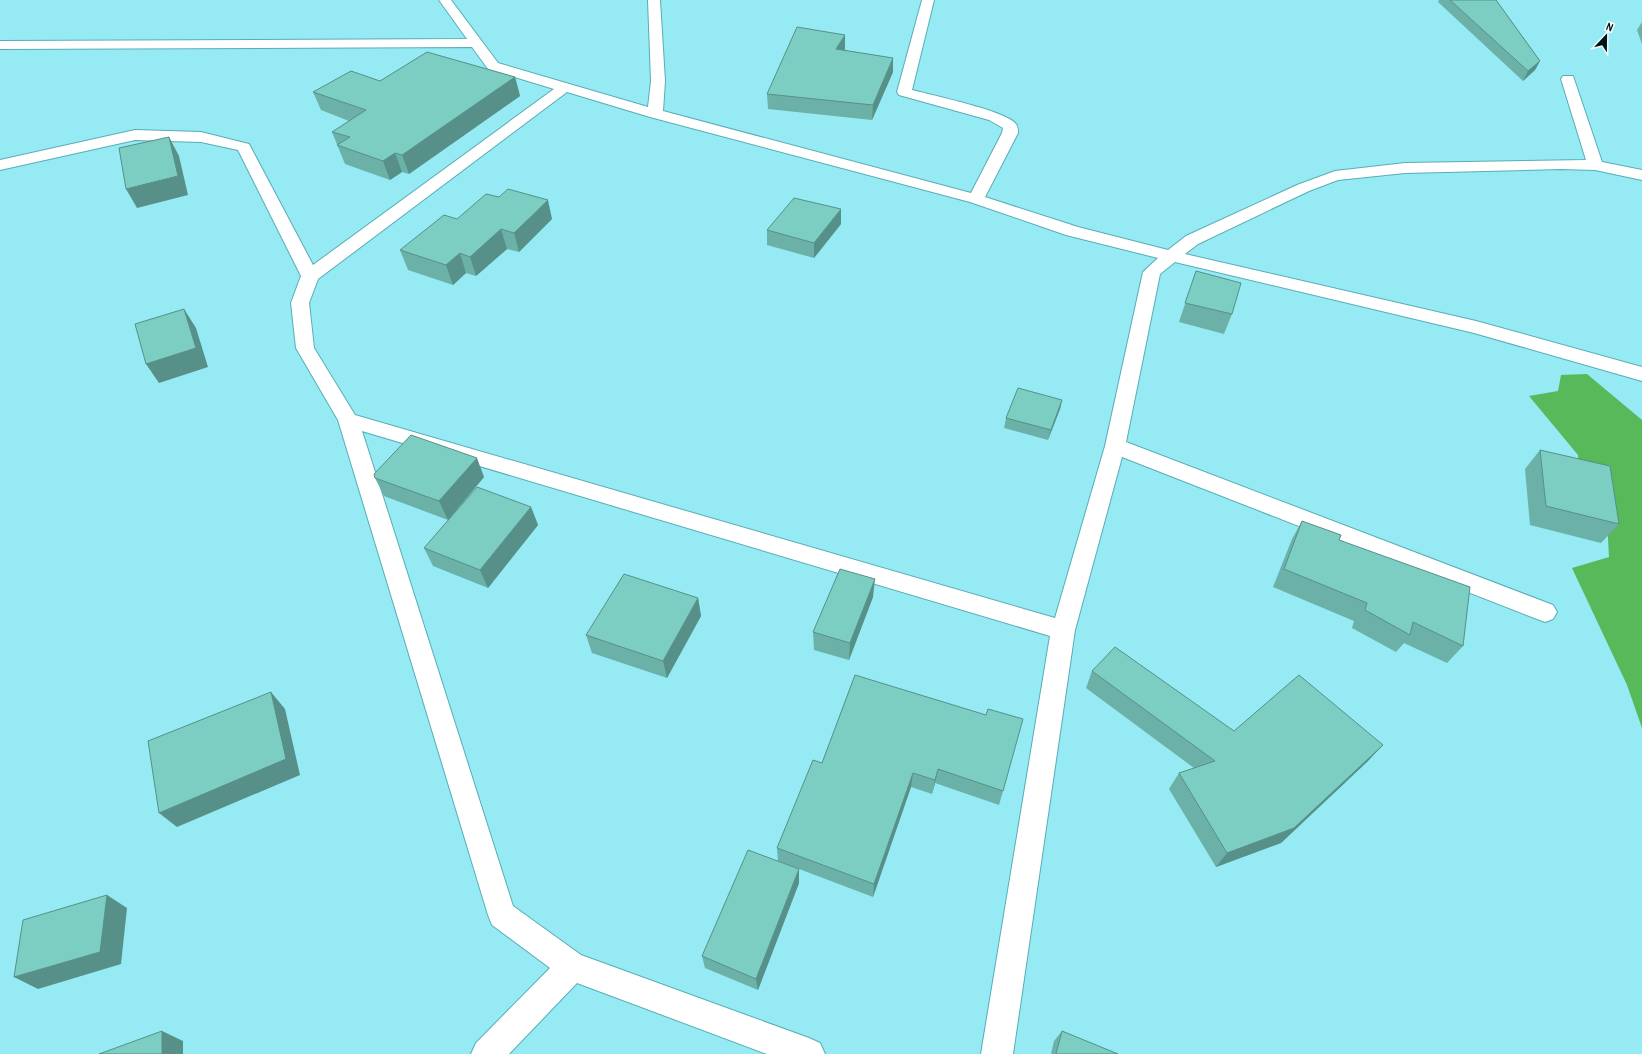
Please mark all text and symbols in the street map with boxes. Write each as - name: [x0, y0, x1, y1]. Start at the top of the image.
- north arrow: [1586, 16, 1626, 56]
- text: N: [1604, 19, 1615, 34]

